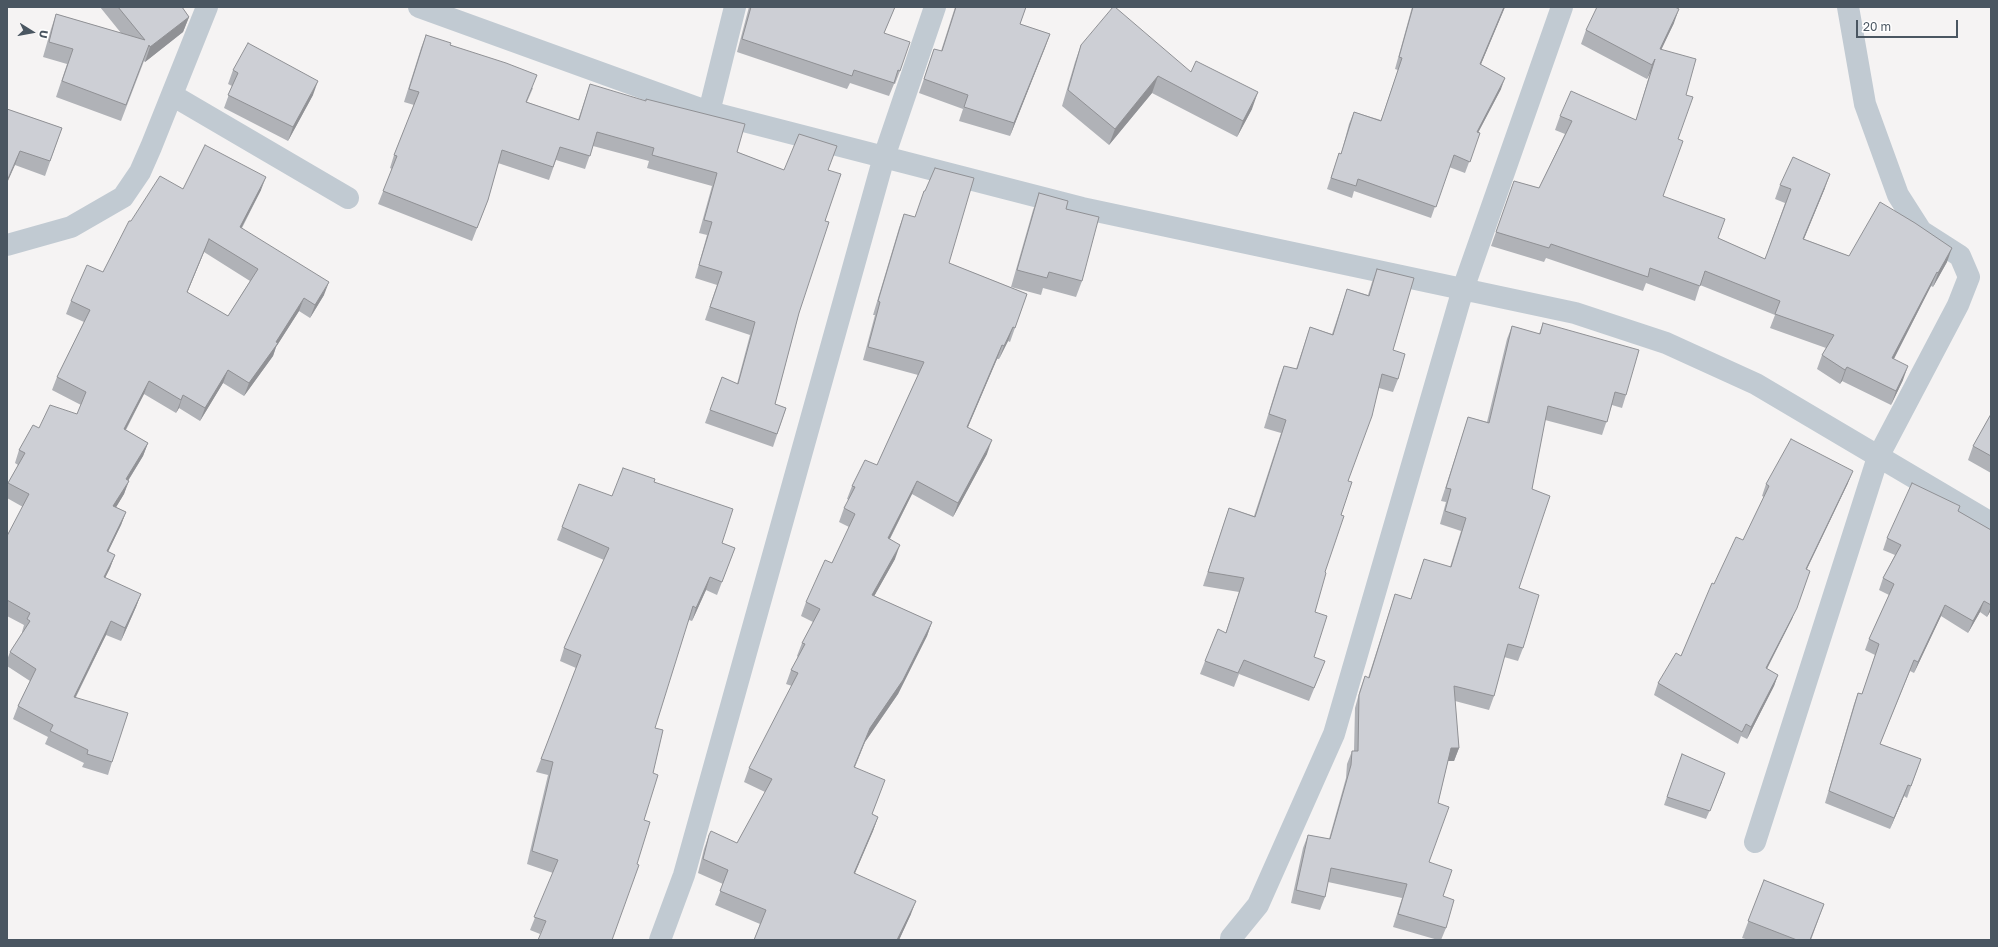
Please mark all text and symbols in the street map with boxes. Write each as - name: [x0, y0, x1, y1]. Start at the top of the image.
- north arrow: [12, 12, 52, 52]
- scale bar: [1858, 12, 1960, 38]
- text: 20 m: [1863, 19, 1891, 34]
- text: U: [37, 29, 51, 40]

